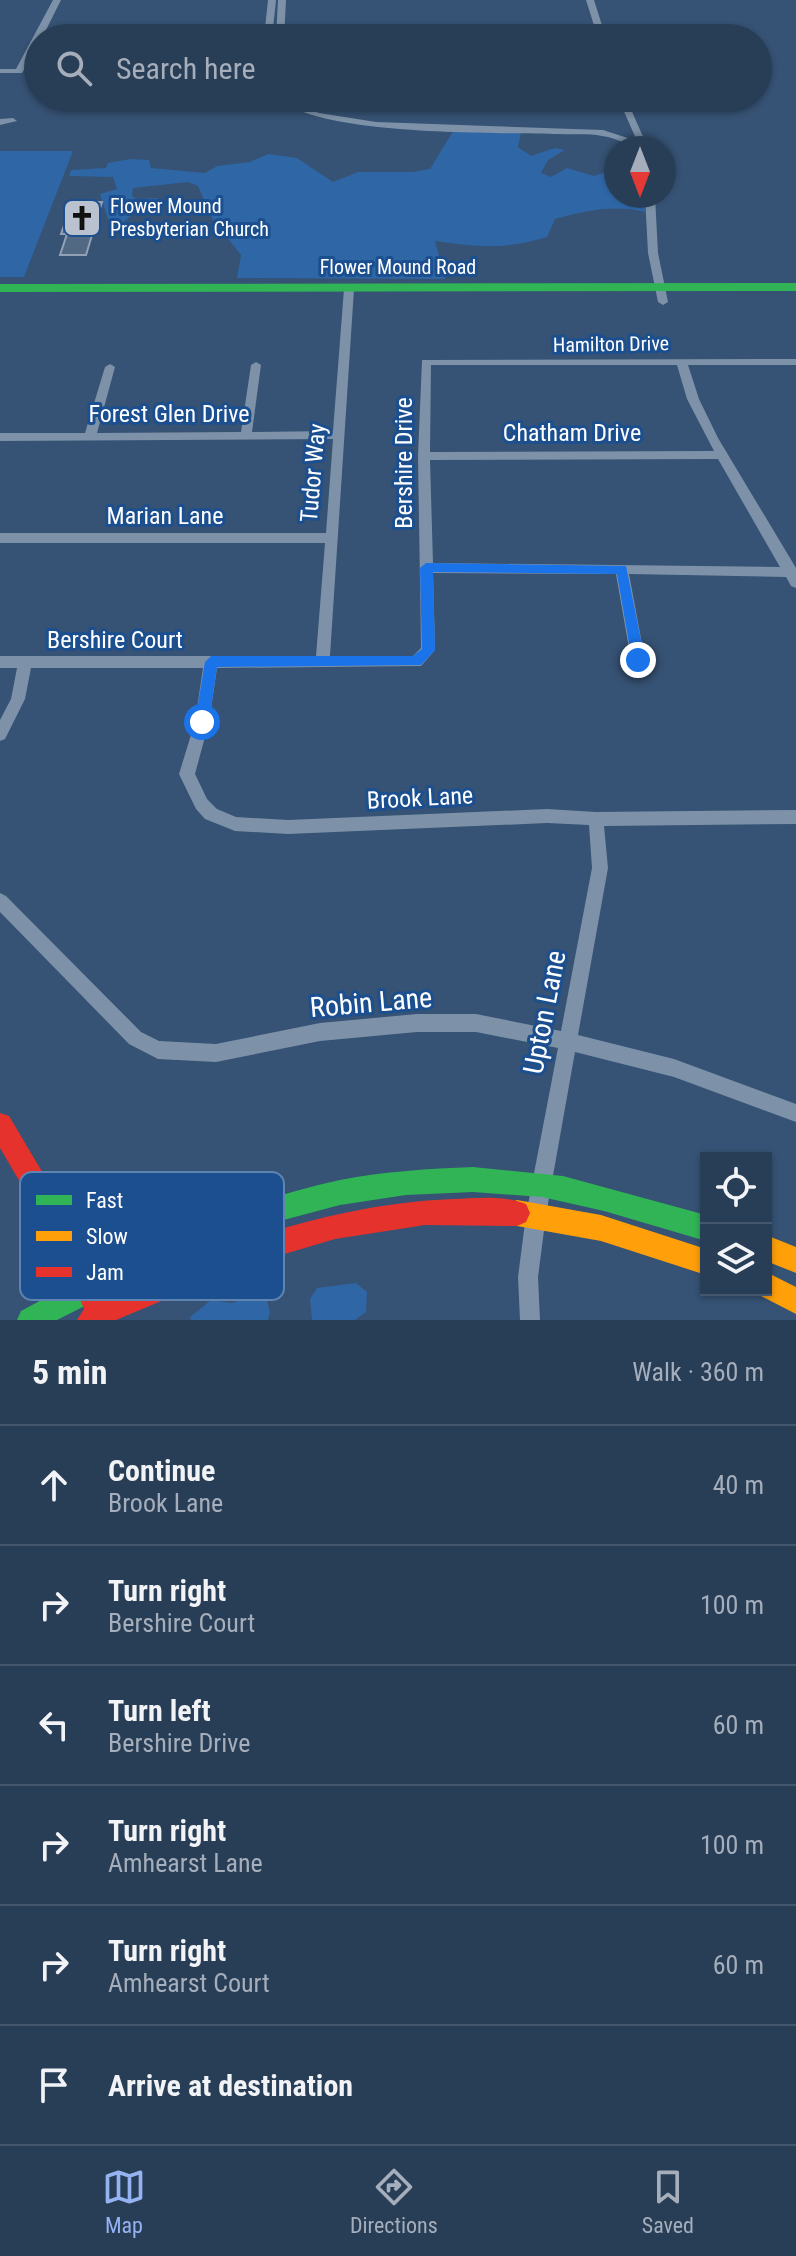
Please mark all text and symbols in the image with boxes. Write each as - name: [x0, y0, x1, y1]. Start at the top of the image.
- search box: [24, 24, 772, 112]
- icon: search: [52, 46, 96, 90]
- text: Search here: [116, 51, 256, 86]
- north arrow: [604, 136, 676, 208]
- place label: Flower Mound Presbyterian Church: [110, 194, 269, 241]
- church icon: Flower Mound Presbyterian Church: [61, 197, 103, 239]
- street label: Flower Mound Road: [320, 255, 476, 279]
- street label: Hamilton Drive: [553, 331, 669, 357]
- street label: Bershire Drive: [390, 397, 418, 529]
- street label: Forest Glen Drive: [88, 400, 250, 428]
- street label: Chatham Drive: [503, 419, 641, 447]
- street label: Tudor Way: [295, 422, 331, 524]
- street label: Marian Lane: [107, 502, 223, 530]
- street label: Bershire Court: [47, 626, 183, 654]
- route end: [620, 642, 656, 678]
- route start: [184, 704, 220, 740]
- street label: Brook Lane: [366, 781, 474, 815]
- street label: Upton Lane: [516, 948, 573, 1077]
- street label: Robin Lane: [309, 981, 434, 1024]
- map controls: [700, 1152, 772, 1296]
- button: locate: [700, 1152, 772, 1224]
- legend: [20, 1172, 284, 1300]
- text: Fast: [86, 1188, 123, 1213]
- text: Slow: [86, 1224, 128, 1249]
- button: layers: [700, 1224, 772, 1296]
- text: Jam: [86, 1260, 124, 1285]
- text: 5 min: [32, 1352, 108, 1392]
- text: Walk · 360 m: [632, 1357, 764, 1387]
- text: Continue: [108, 1453, 215, 1488]
- icon: ahead: [32, 1463, 76, 1507]
- text: 40 m: [713, 1470, 764, 1500]
- text: Brook Lane: [108, 1488, 223, 1518]
- text: Turn right: [108, 1573, 226, 1608]
- icon: right: [32, 1583, 76, 1627]
- text: 100 m: [700, 1590, 764, 1620]
- text: Bershire Court: [108, 1608, 255, 1638]
- text: Turn left: [108, 1693, 211, 1728]
- icon: left: [32, 1703, 76, 1747]
- text: 60 m: [713, 1710, 764, 1740]
- text: Bershire Drive: [108, 1728, 250, 1758]
- text: Turn right: [108, 1813, 226, 1848]
- icon: right: [32, 1823, 76, 1867]
- text: 100 m: [700, 1830, 764, 1860]
- text: Amhearst Lane: [108, 1848, 263, 1878]
- text: Turn right: [108, 1933, 226, 1968]
- icon: right: [32, 1943, 76, 1987]
- text: 60 m: [713, 1950, 764, 1980]
- text: Amhearst Court: [108, 1968, 270, 1998]
- icon: arrive: [32, 2063, 76, 2107]
- text: Arrive at destination: [108, 2068, 353, 2103]
- tab: Map: [102, 2165, 146, 2238]
- tab: Directions: [350, 2165, 438, 2238]
- tab: Saved: [642, 2165, 694, 2238]

